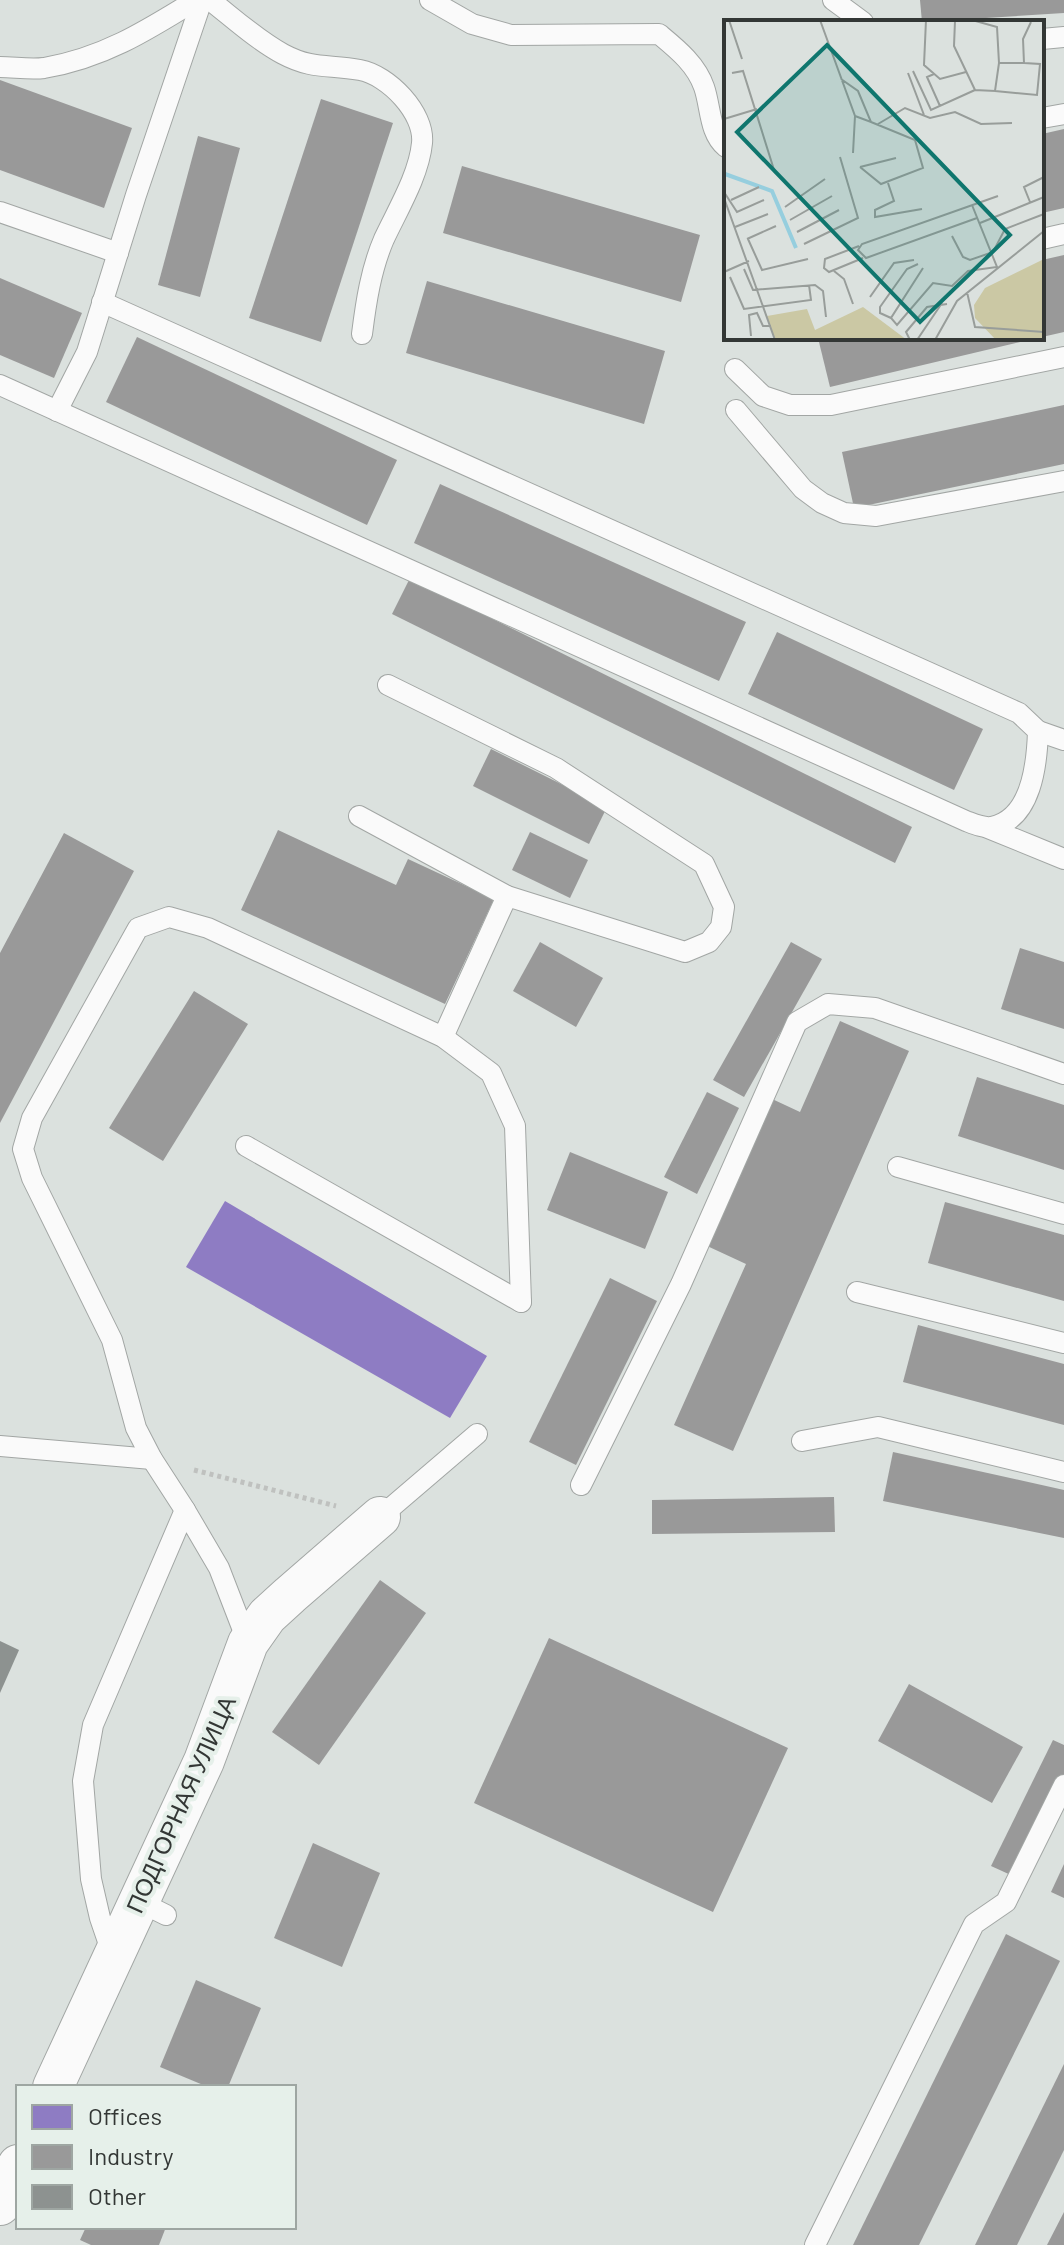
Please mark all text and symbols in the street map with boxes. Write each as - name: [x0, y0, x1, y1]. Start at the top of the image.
- inset map: [724, 20, 1044, 340]
- street label: ПОДГОРНАЯ УЛИЦА: [119, 1691, 241, 1917]
- legend: [16, 2085, 296, 2229]
- text: Offices: [88, 2101, 162, 2130]
- text: Industry: [88, 2141, 174, 2170]
- text: Other: [88, 2181, 146, 2210]

